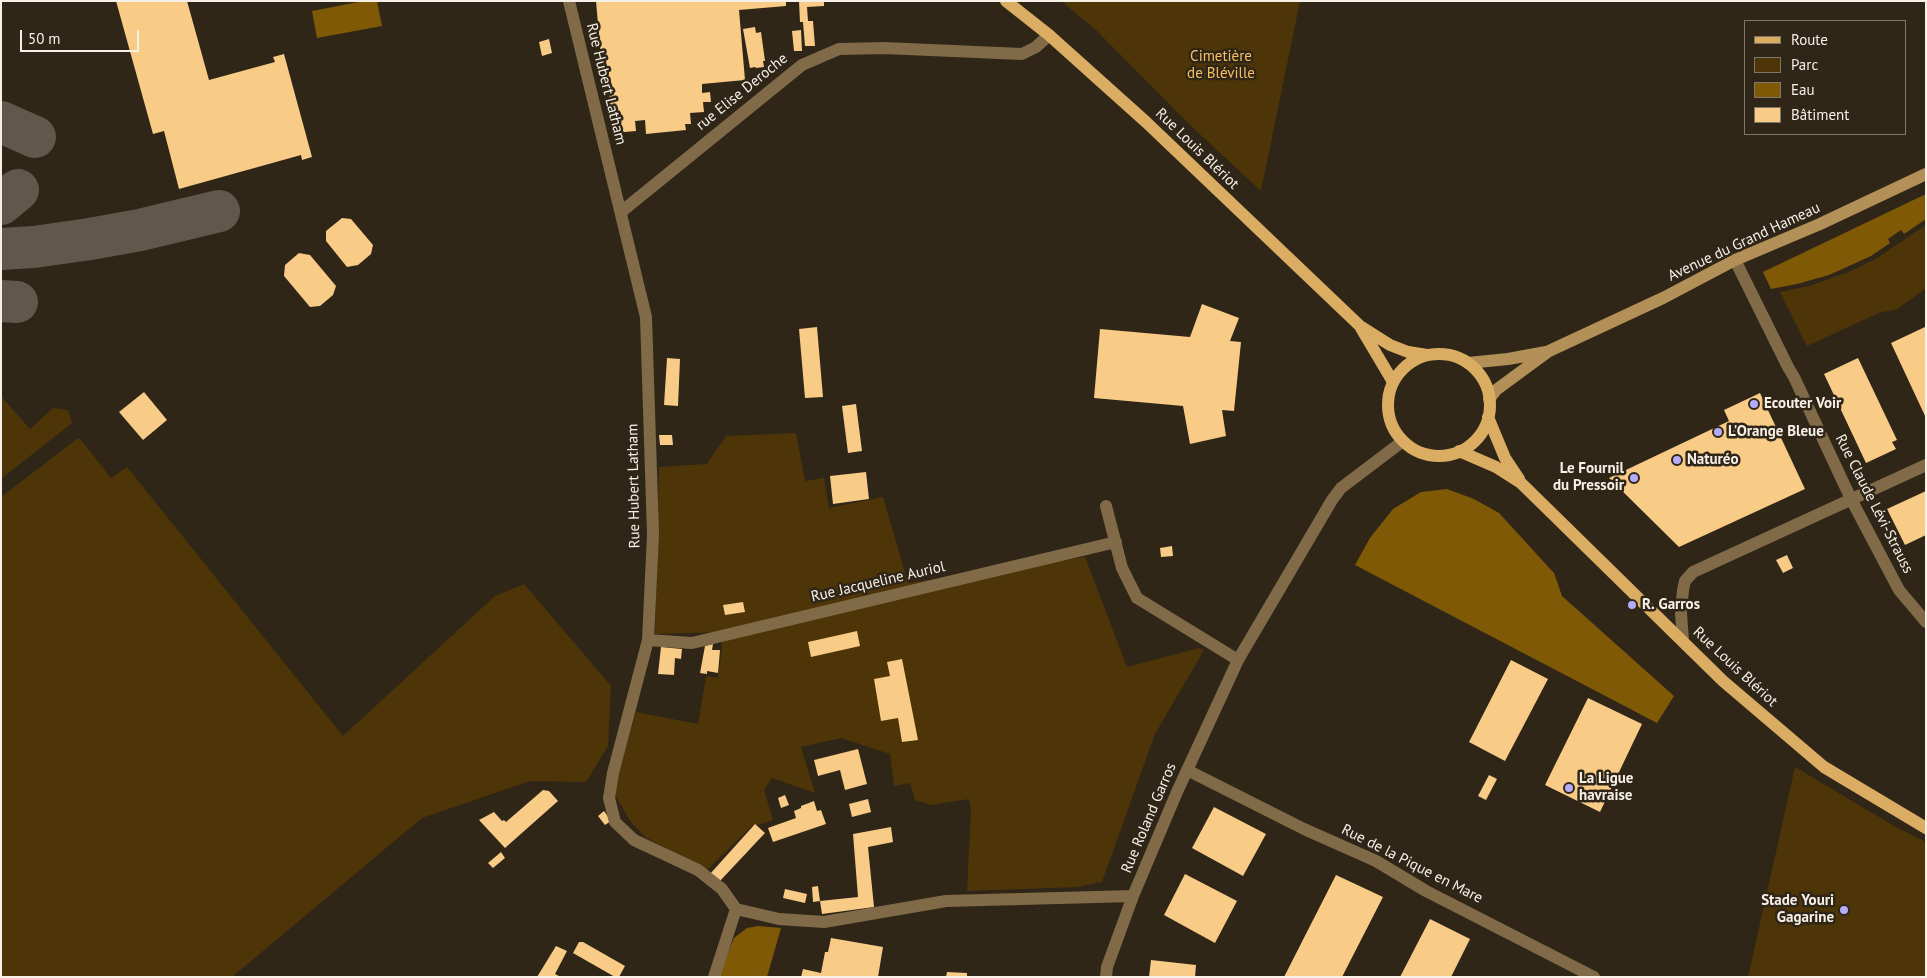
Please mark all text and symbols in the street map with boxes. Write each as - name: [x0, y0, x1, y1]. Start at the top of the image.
- scale bar: [22, 20, 141, 52]
- legend: [1744, 20, 1907, 135]
- street label: Rue Hubert Latham: [582, 21, 630, 147]
- text: 50 m: [28, 29, 61, 48]
- text: Route: [1791, 30, 1828, 49]
- park label: Cimetière de Bléville: [1187, 48, 1255, 83]
- street label: rue Elise Deroche: [693, 50, 791, 134]
- text: Parc: [1791, 55, 1818, 74]
- text: Eau: [1791, 80, 1815, 99]
- street label: Rue Louis Blériot: [1152, 105, 1242, 193]
- text: Bâtiment: [1791, 105, 1849, 124]
- street label: Avenue du Grand Hameau: [1665, 199, 1823, 285]
- place label: Ecouter Voir: [1764, 395, 1841, 413]
- marker: Ecouter Voir: [1748, 398, 1760, 410]
- street label: Rue Hubert Latham: [624, 423, 644, 549]
- place label: L'Orange Bleue: [1728, 423, 1824, 441]
- marker: L'Orange Bleue: [1712, 426, 1724, 438]
- street label: Rue Claude Lévi-Strauss: [1831, 431, 1917, 577]
- place label: Naturéo: [1687, 451, 1738, 469]
- marker: Naturéo: [1671, 454, 1683, 466]
- place label: Le Fournil du Pressoir: [1553, 460, 1624, 495]
- marker: Le Fournil du Pressoir: [1628, 472, 1640, 484]
- street label: Rue Jacqueline Auriol: [809, 558, 947, 606]
- place label: R. Garros: [1642, 596, 1700, 614]
- marker: R. Garros: [1626, 599, 1638, 611]
- street label: Rue Louis Blériot: [1689, 623, 1781, 711]
- street label: Rue Roland Garros: [1118, 760, 1180, 876]
- place label: La Ligue havraise: [1579, 770, 1633, 805]
- marker: La Ligue havraise: [1563, 782, 1575, 794]
- street label: Rue de la Pique en Mare: [1338, 821, 1486, 907]
- place label: Stade Youri Gagarine: [1761, 892, 1834, 927]
- marker: Stade Youri Gagarine: [1838, 904, 1850, 916]

